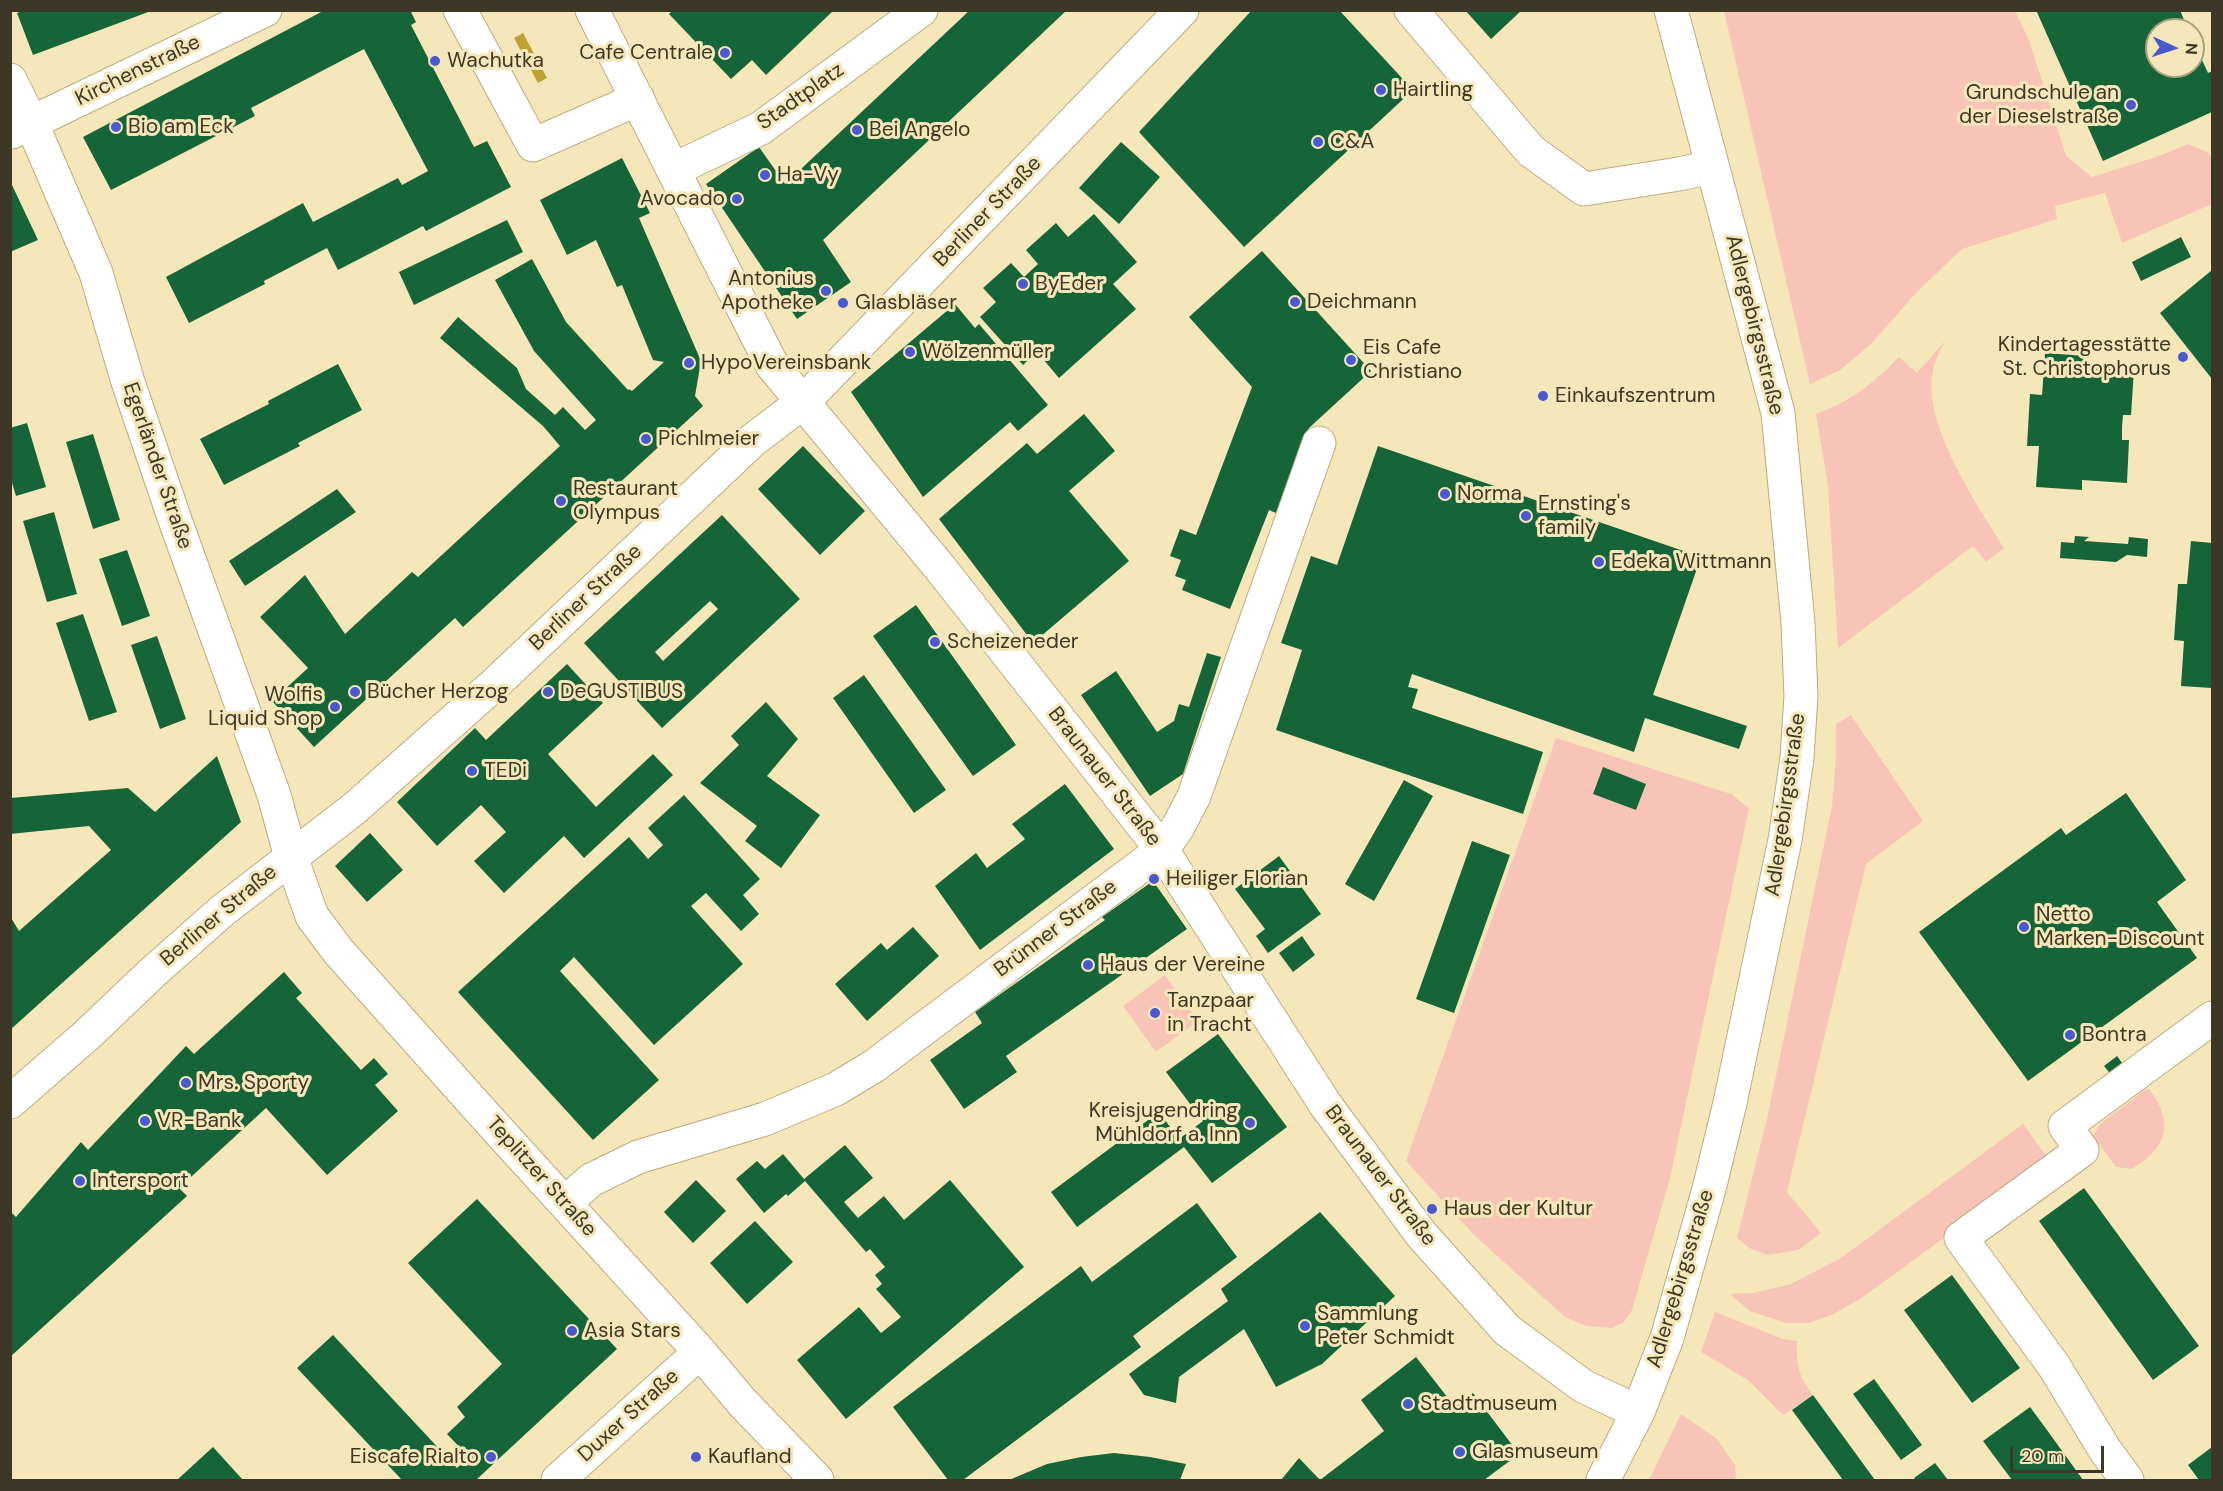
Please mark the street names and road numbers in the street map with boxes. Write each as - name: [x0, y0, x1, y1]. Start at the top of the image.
- street label: Kirchenstraße: [71, 30, 205, 112]
- street label: Stadtplatz: [753, 58, 849, 136]
- street label: Berliner Straße: [929, 151, 1047, 273]
- street label: Adlergebirgsstraße: [1719, 232, 1789, 418]
- street label: Egerländer Straße: [117, 379, 197, 553]
- street label: Berliner Straße: [525, 539, 647, 657]
- street label: Braunauer Straße: [1042, 702, 1166, 852]
- street label: Adlergebirgsstraße: [1761, 712, 1811, 898]
- street label: Berliner Straße: [156, 860, 282, 972]
- street label: Brünner Straße: [990, 875, 1122, 983]
- street label: Braunauer Straße: [1319, 1101, 1441, 1251]
- street label: Teplitzer Straße: [480, 1112, 602, 1242]
- street label: Adlergebirgsstraße: [1642, 1187, 1720, 1371]
- street label: Duxer Straße: [573, 1364, 685, 1468]

